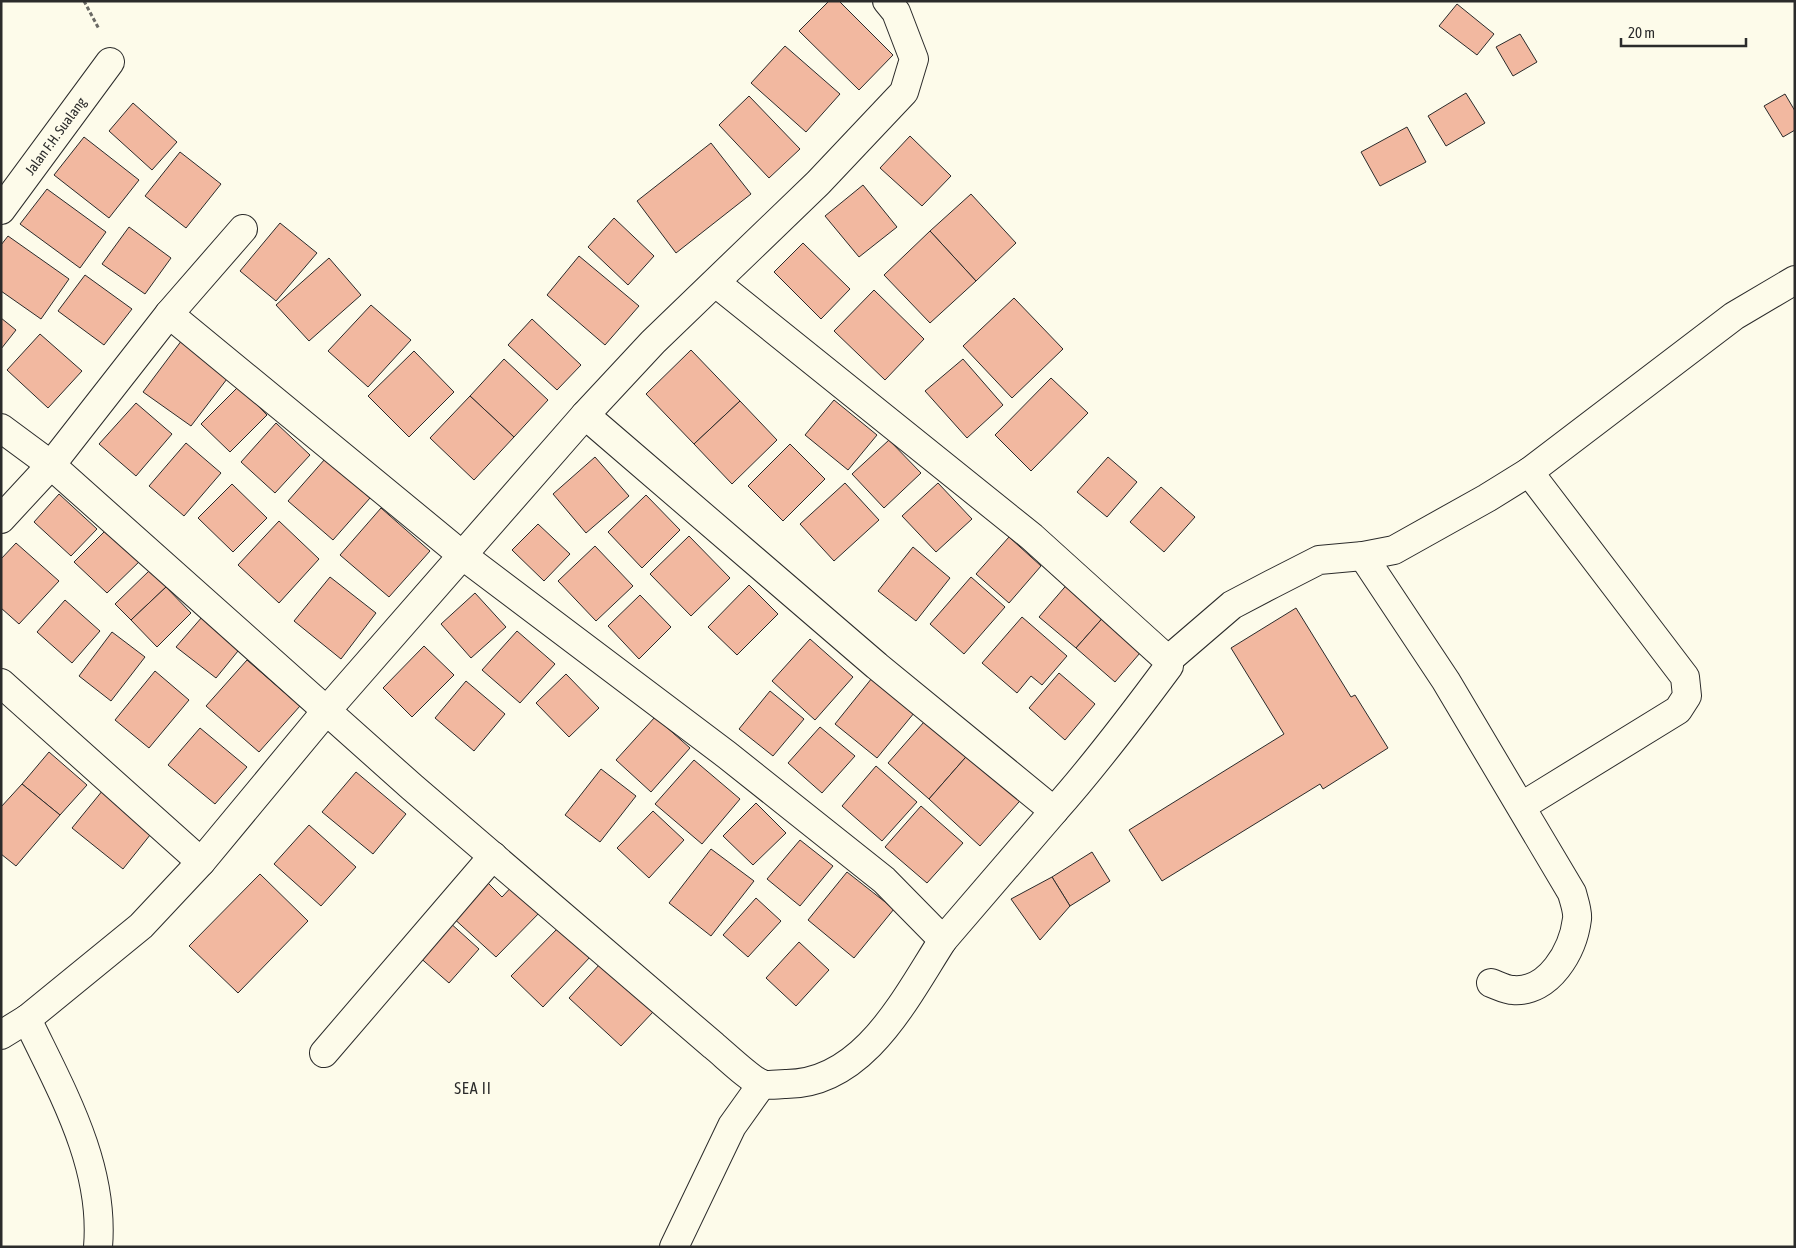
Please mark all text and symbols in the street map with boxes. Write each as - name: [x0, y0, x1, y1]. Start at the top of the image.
- scale bar: [1621, 15, 1746, 47]
- text: 20 m: [1628, 24, 1655, 41]
- street label: Jalan F.H. Sualang: [22, 94, 89, 178]
- district label: SEA II: [454, 1079, 492, 1097]

